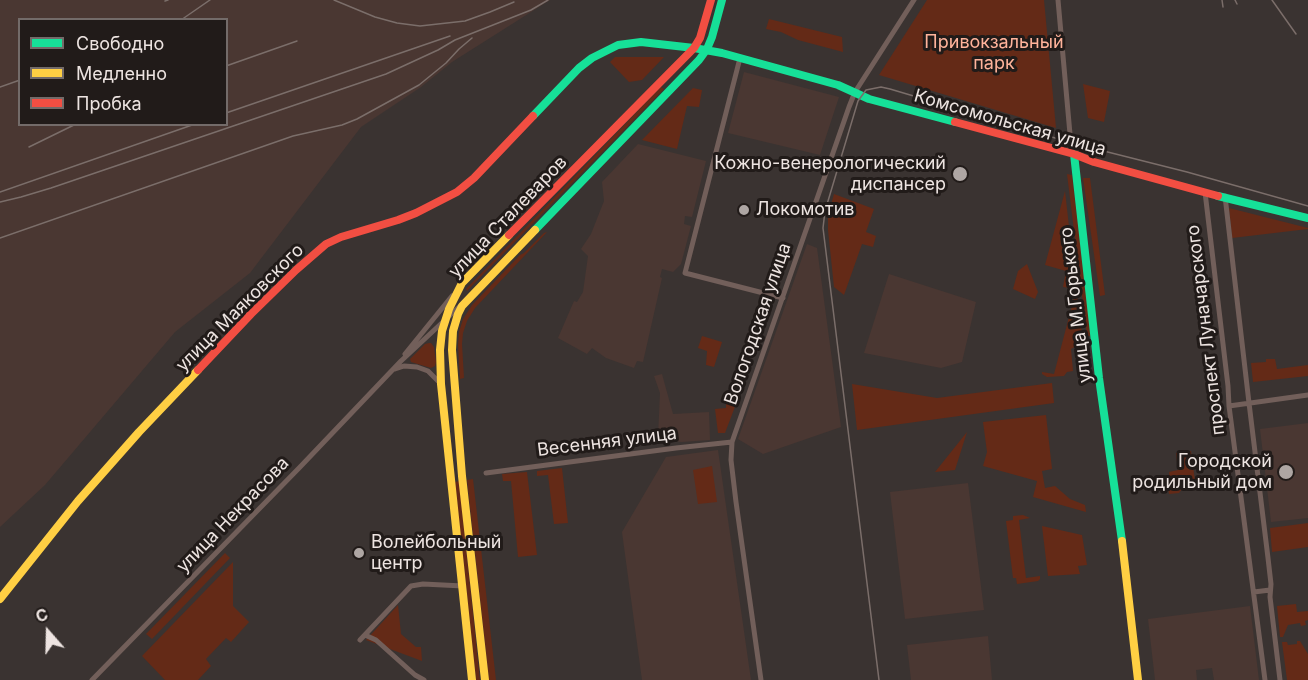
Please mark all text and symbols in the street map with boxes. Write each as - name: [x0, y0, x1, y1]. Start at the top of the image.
- legend: [18, 18, 228, 126]
- park label: Привокзальный парк: [924, 32, 1064, 74]
- text: Свободно: [76, 33, 164, 54]
- text: Медленно: [76, 63, 167, 84]
- street label: Комсомольская улица: [912, 85, 1108, 161]
- text: Пробка: [76, 93, 142, 114]
- street label: улица Сталеваров: [444, 152, 572, 282]
- place label: Кожно-венерологический диспансер: [714, 153, 946, 195]
- marker: Кожно-венерологический диспансер: [951, 165, 969, 183]
- place label: Локомотив: [756, 199, 855, 221]
- marker: Локомотив: [737, 203, 751, 217]
- street label: проспект Луначарского: [1182, 224, 1230, 436]
- street label: улица М.Горького: [1056, 226, 1096, 384]
- street label: улица Маяковского: [172, 240, 308, 376]
- street label: Вологодская улица: [720, 240, 796, 408]
- street label: Весенняя улица: [536, 423, 678, 461]
- place label: Городской родильный дом: [1132, 451, 1272, 494]
- street label: улица Некрасова: [172, 453, 294, 577]
- marker: Городской родильный дом: [1277, 463, 1295, 481]
- place label: Волейбольный центр: [371, 532, 501, 574]
- marker: Волейбольный центр: [352, 546, 366, 560]
- north arrow: [18, 602, 78, 662]
- text: С: [33, 604, 51, 627]

